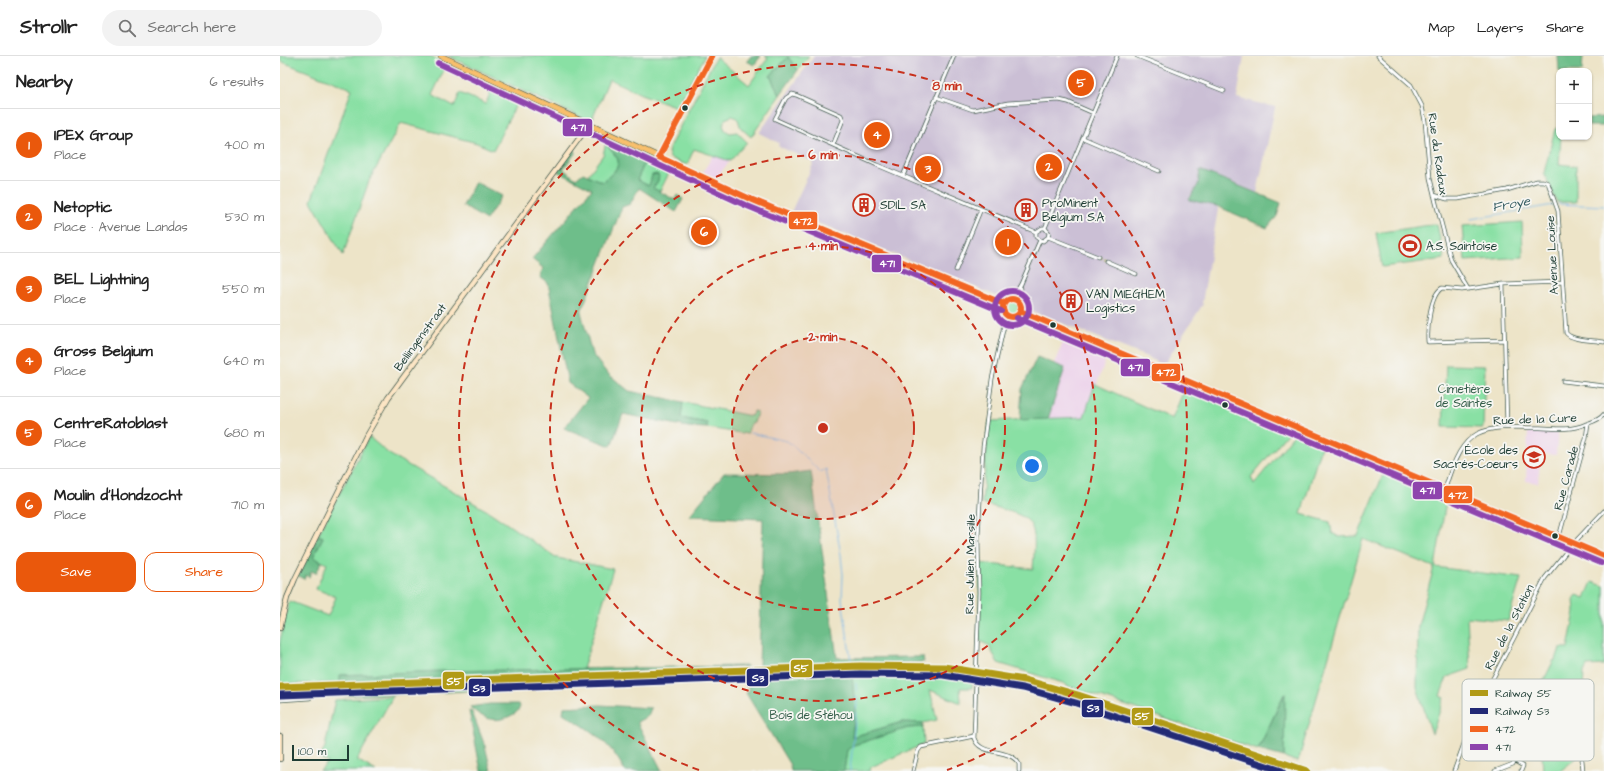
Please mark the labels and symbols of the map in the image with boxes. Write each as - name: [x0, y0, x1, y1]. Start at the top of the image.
- pin: 5: [1068, 68, 1094, 98]
- text: 8 min: [932, 78, 962, 95]
- unlabelled marker: [680, 103, 690, 113]
- street label: Rue du Radoux: [1423, 112, 1452, 196]
- line badge: 471: [562, 118, 593, 137]
- text: 471: [570, 120, 586, 135]
- pin: 4: [864, 120, 890, 150]
- text: 6 min: [808, 147, 838, 164]
- pin: 2: [1036, 152, 1062, 182]
- pin: 3: [915, 154, 941, 184]
- building icon: SDIL SA: [851, 192, 877, 218]
- water label: Froye: [1491, 192, 1532, 217]
- place label: ProMinent Belgium S.A: [1042, 195, 1105, 227]
- place label: SDIL SA: [880, 197, 926, 214]
- building icon: ProMinent Belgium S.A: [1013, 197, 1039, 223]
- line badge: 472: [788, 211, 818, 230]
- text: 472: [793, 214, 814, 229]
- street label: Avenue Louise: [1542, 214, 1563, 295]
- pin: 6: [691, 217, 717, 247]
- pin: 1: [995, 227, 1021, 257]
- sports icon: A.S. Saintoise: [1397, 233, 1423, 259]
- text: 4 min: [808, 238, 838, 255]
- place label: A.S. Saintoise: [1426, 238, 1498, 255]
- line badge: 471: [871, 254, 902, 273]
- text: 471: [879, 256, 895, 271]
- place label: VAN MIEGHEM Logistics: [1086, 286, 1165, 318]
- building icon: VAN MIEGHEM Logistics: [1058, 288, 1084, 314]
- street label: Bellingenstraat: [390, 300, 452, 375]
- unlabelled marker: [1048, 320, 1058, 330]
- text: 2 min: [808, 329, 837, 346]
- line badge: 471: [1120, 358, 1151, 377]
- text: 471: [1127, 360, 1143, 375]
- line badge: 472: [1151, 363, 1181, 382]
- text: 472: [1156, 365, 1177, 380]
- park label: Cimetière de Saintes: [1436, 381, 1492, 412]
- unlabelled marker: [1220, 400, 1230, 410]
- street label: Rue de la Cure: [1493, 410, 1578, 429]
- centre of rings: [816, 421, 830, 435]
- place label: École des Sacrés-Coeurs: [1433, 442, 1518, 473]
- school or university icon: École des Sacrés-Coeurs: [1521, 444, 1547, 470]
- street label: Rue Carade: [1550, 444, 1583, 512]
- your location: [1022, 456, 1042, 476]
- line badge: 471: [1412, 481, 1443, 500]
- text: 471: [1419, 483, 1435, 498]
- line badge: 472: [1443, 485, 1473, 504]
- text: 472: [1448, 488, 1469, 503]
- street label: Rue Julien Marsille: [961, 513, 980, 614]
- unlabelled marker: [1550, 531, 1560, 541]
- street label: Rue de la Station: [1480, 581, 1538, 673]
- line badge: S5: [790, 659, 813, 678]
- text: S5: [793, 661, 809, 676]
- line badge: S3: [746, 668, 769, 687]
- line badge: S5: [442, 671, 465, 690]
- text: S3: [751, 671, 765, 686]
- text: S5: [446, 674, 462, 689]
- line badge: S3: [468, 678, 491, 697]
- legend: [1462, 679, 1594, 761]
- text: S3: [472, 681, 486, 696]
- text: Railway S5: [1495, 686, 1552, 702]
- line badge: S3: [1081, 699, 1104, 718]
- text: S3: [1086, 701, 1100, 716]
- text: Railway S3: [1495, 704, 1550, 720]
- park label: Bois de Stéhou: [769, 707, 853, 724]
- line badge: S5: [1131, 707, 1154, 726]
- text: S5: [1134, 709, 1150, 724]
- text: 472: [1495, 722, 1516, 737]
- text: 471: [1495, 740, 1511, 755]
- scale bar: [292, 743, 349, 762]

